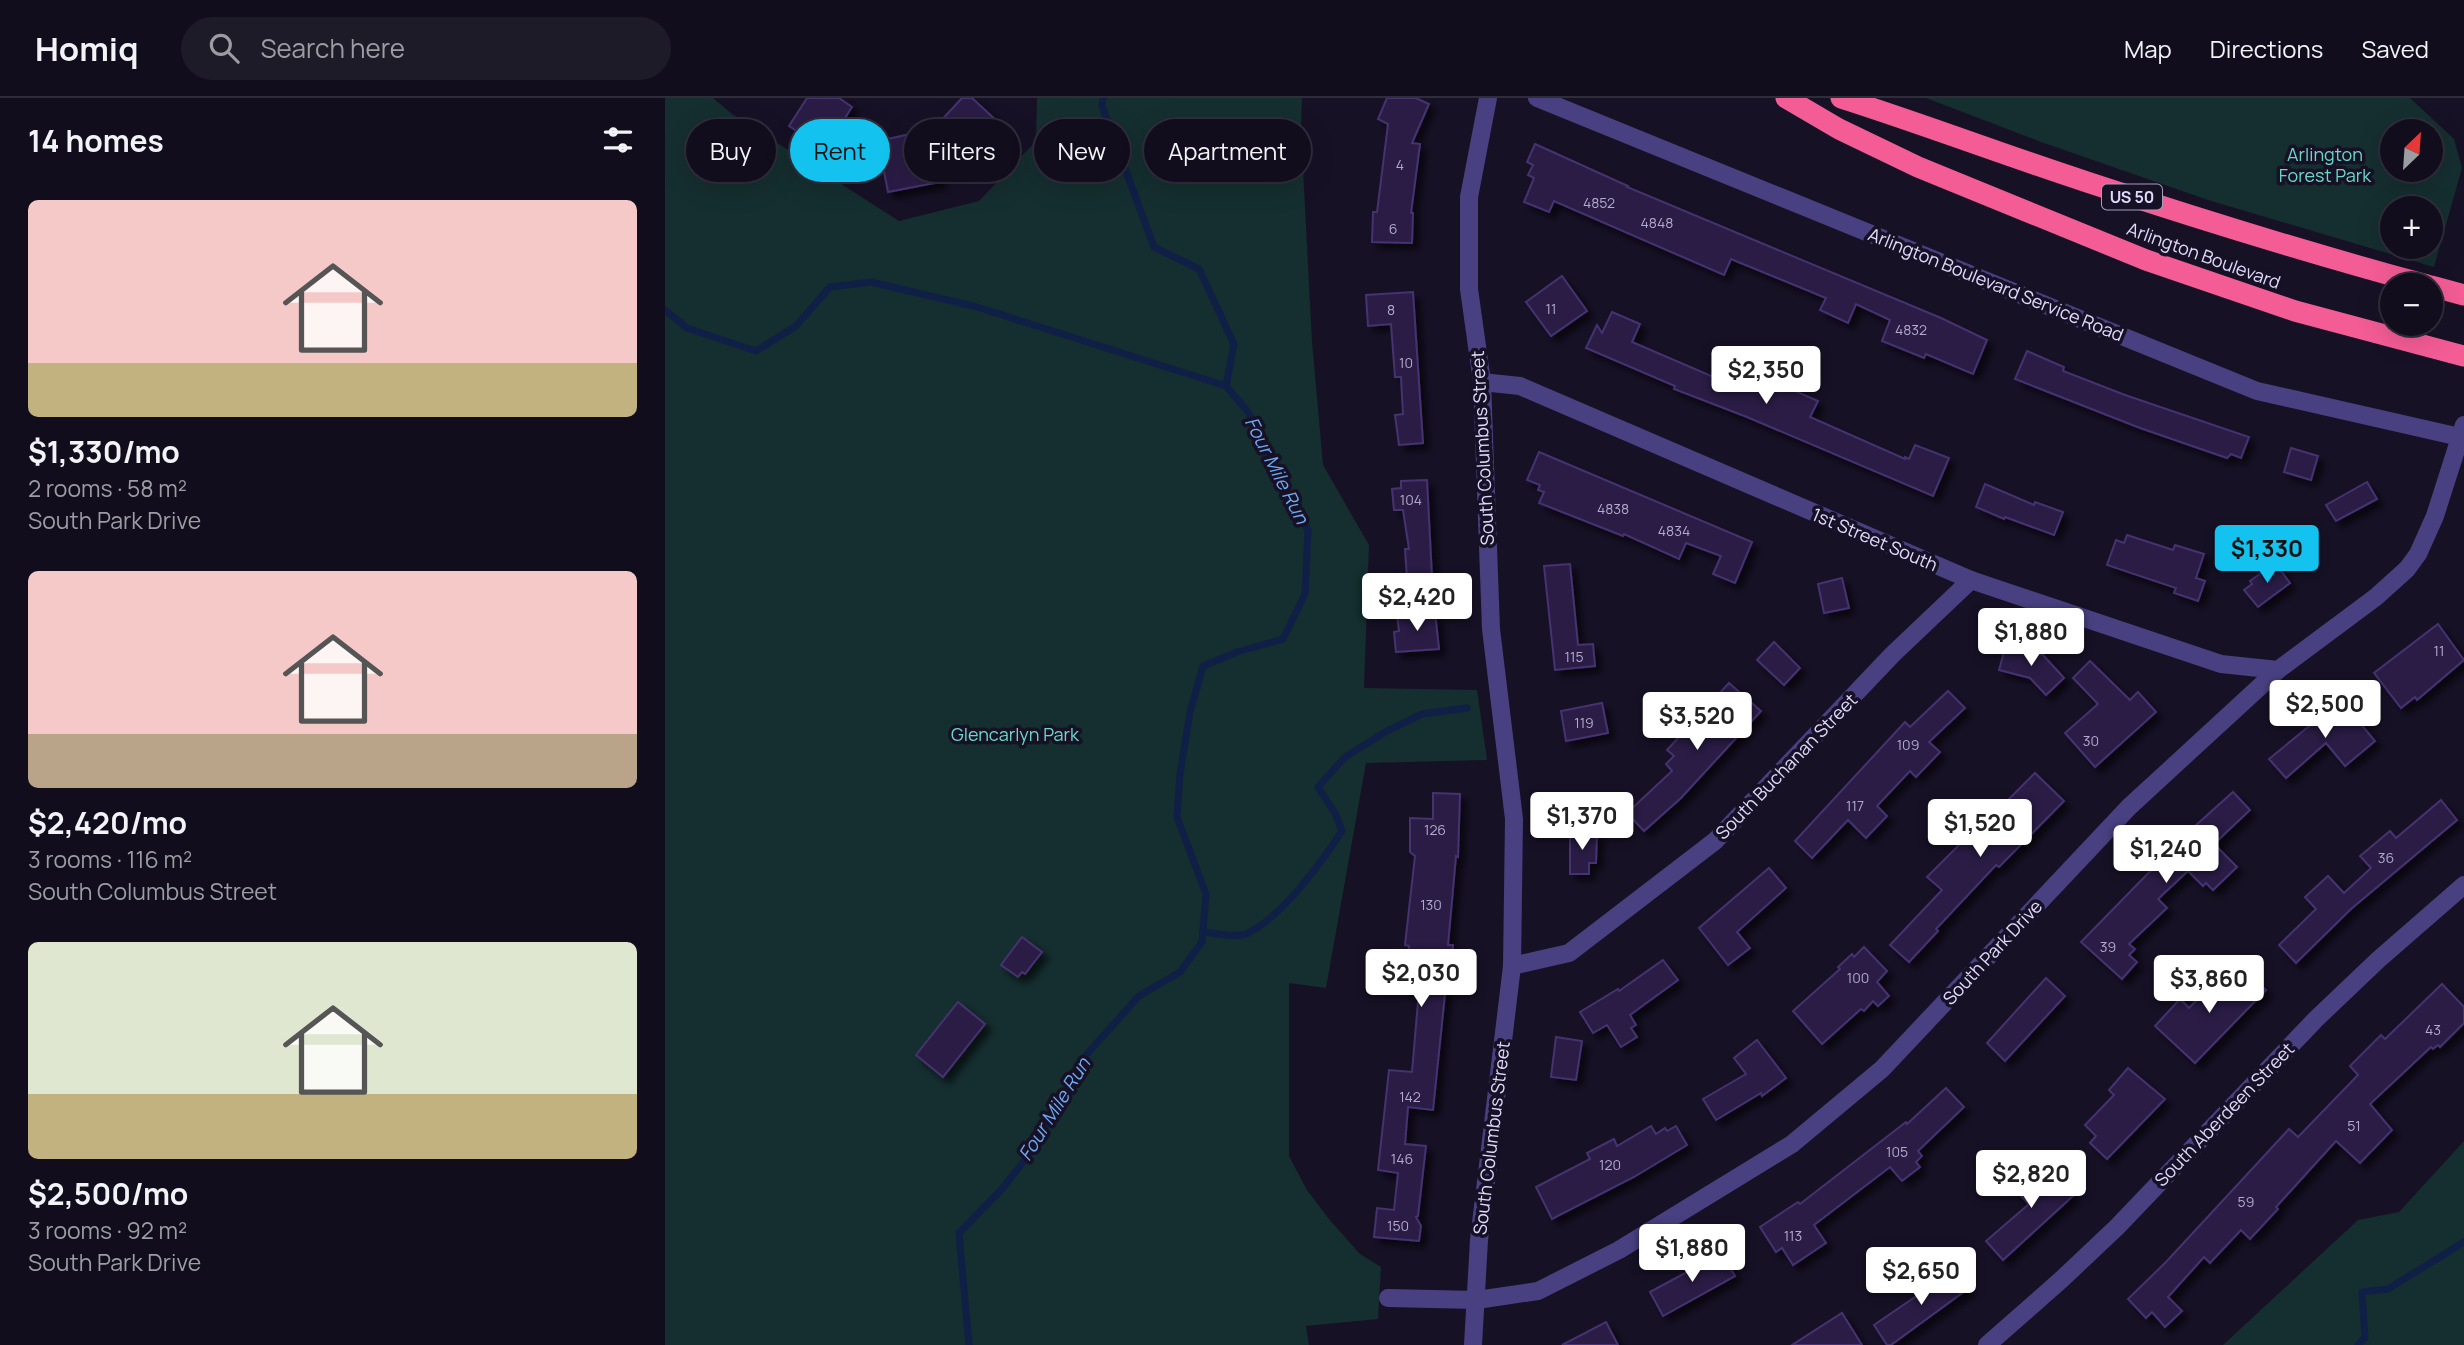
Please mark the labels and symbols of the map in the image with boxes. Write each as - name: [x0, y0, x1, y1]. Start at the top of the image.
- north arrow: [2380, 119, 2443, 182]
- park label: Arlington Forest Park: [2279, 142, 2372, 187]
- house number: 4: [1396, 155, 1404, 174]
- road number: US 50: [2102, 184, 2162, 209]
- house number: 4852: [1583, 193, 1615, 212]
- house number: 4848: [1641, 213, 1673, 232]
- street label: Arlington Boulevard: [2124, 216, 2284, 294]
- house number: 6: [1389, 219, 1397, 238]
- street label: Arlington Boulevard Service Road: [1865, 222, 2127, 346]
- house number: 11: [1546, 299, 1556, 318]
- house number: 8: [1387, 300, 1395, 319]
- house number: 4832: [1895, 320, 1927, 339]
- pin: $2,350: [1709, 346, 1823, 406]
- street label: South Columbus Street: [1465, 350, 1499, 546]
- house number: 10: [1399, 353, 1413, 372]
- water label: Four Mile Run: [1239, 412, 1315, 529]
- house number: 104: [1400, 490, 1422, 509]
- house number: 4838: [1597, 499, 1629, 518]
- street label: 1st Street South: [1809, 502, 1941, 576]
- house number: 4834: [1658, 521, 1690, 540]
- pin: $1,330: [2210, 526, 2324, 585]
- pin: $2,420: [1360, 574, 1474, 633]
- pin: $1,880: [1974, 608, 2088, 668]
- house number: 11: [2434, 641, 2444, 660]
- house number: 115: [1564, 647, 1584, 666]
- pin: $2,500: [2268, 680, 2382, 740]
- street label: South Buchanan Street: [1710, 688, 1862, 844]
- pin: $3,520: [1640, 692, 1754, 752]
- house number: 119: [1574, 713, 1594, 732]
- park label: Glencarlyn Park: [951, 722, 1080, 746]
- house number: 30: [2083, 731, 2099, 750]
- house number: 109: [1897, 735, 1919, 754]
- pin: $1,370: [1525, 792, 1639, 852]
- house number: 117: [1846, 796, 1864, 815]
- pin: $1,520: [1923, 800, 2037, 859]
- house number: 126: [1424, 820, 1446, 839]
- pin: $1,240: [2109, 826, 2223, 885]
- house number: 36: [2378, 848, 2394, 867]
- street label: South Park Drive: [1937, 894, 2047, 1010]
- house number: 130: [1420, 895, 1442, 914]
- house number: 39: [2100, 937, 2116, 956]
- pin: $2,030: [1364, 950, 1478, 1009]
- pin: $3,860: [2152, 956, 2266, 1015]
- house number: 100: [1847, 968, 1869, 987]
- house number: 43: [2425, 1020, 2441, 1039]
- street label: South Aberdeen Street: [2149, 1037, 2299, 1191]
- street label: South Columbus Street: [1467, 1040, 1515, 1236]
- water label: Four Mile Run: [1012, 1052, 1096, 1165]
- house number: 142: [1399, 1087, 1421, 1106]
- house number: 51: [2347, 1116, 2361, 1135]
- house number: 105: [1886, 1142, 1908, 1161]
- house number: 146: [1391, 1149, 1413, 1168]
- pin: $2,820: [1974, 1150, 2088, 1210]
- house number: 120: [1599, 1155, 1621, 1174]
- house number: 59: [2238, 1192, 2254, 1211]
- house number: 150: [1387, 1216, 1409, 1235]
- pin: $1,880: [1635, 1224, 1749, 1284]
- house number: 113: [1784, 1226, 1802, 1245]
- pin: $2,650: [1864, 1248, 1978, 1307]

